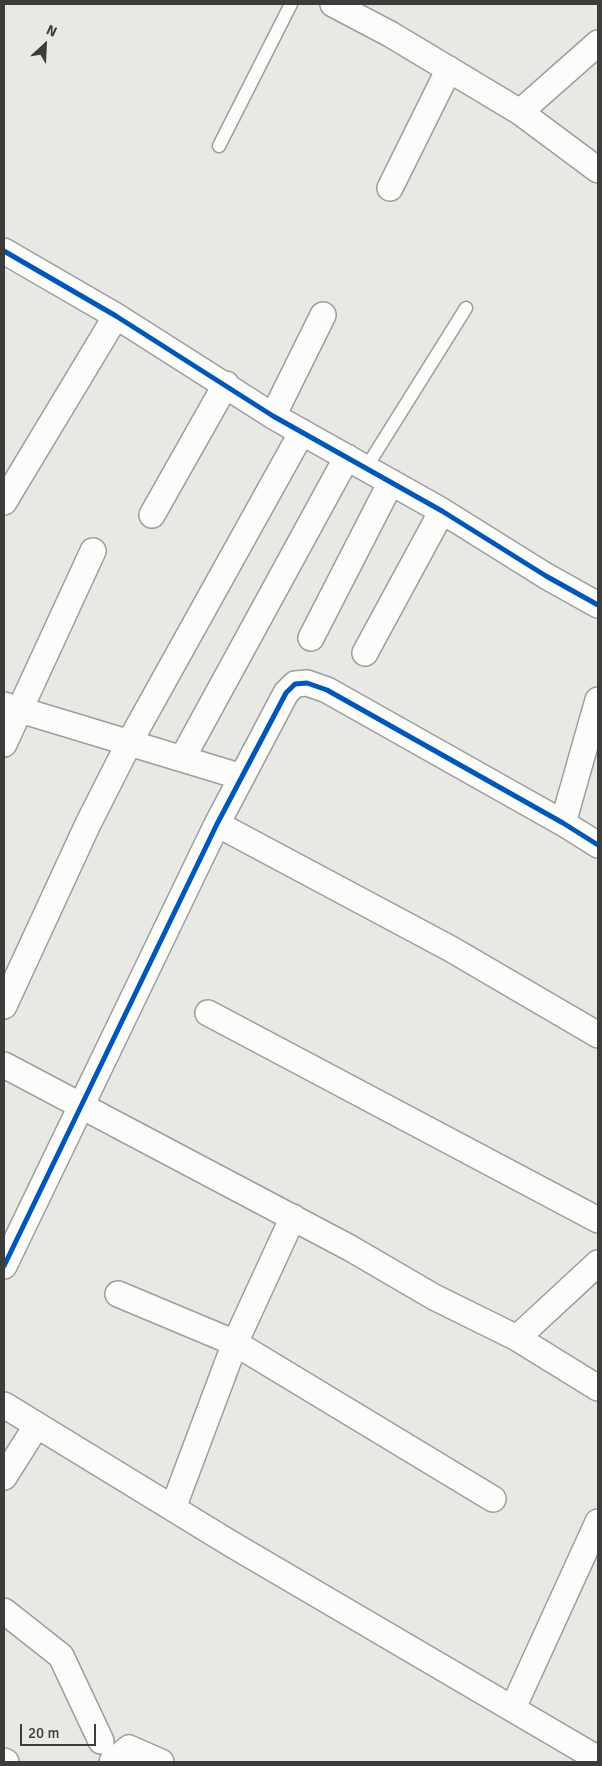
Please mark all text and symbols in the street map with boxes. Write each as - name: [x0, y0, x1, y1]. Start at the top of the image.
- north arrow: [20, 20, 70, 70]
- text: N: [44, 21, 60, 41]
- scale bar: [22, 1714, 99, 1746]
- text: 20 m: [28, 1724, 59, 1742]

